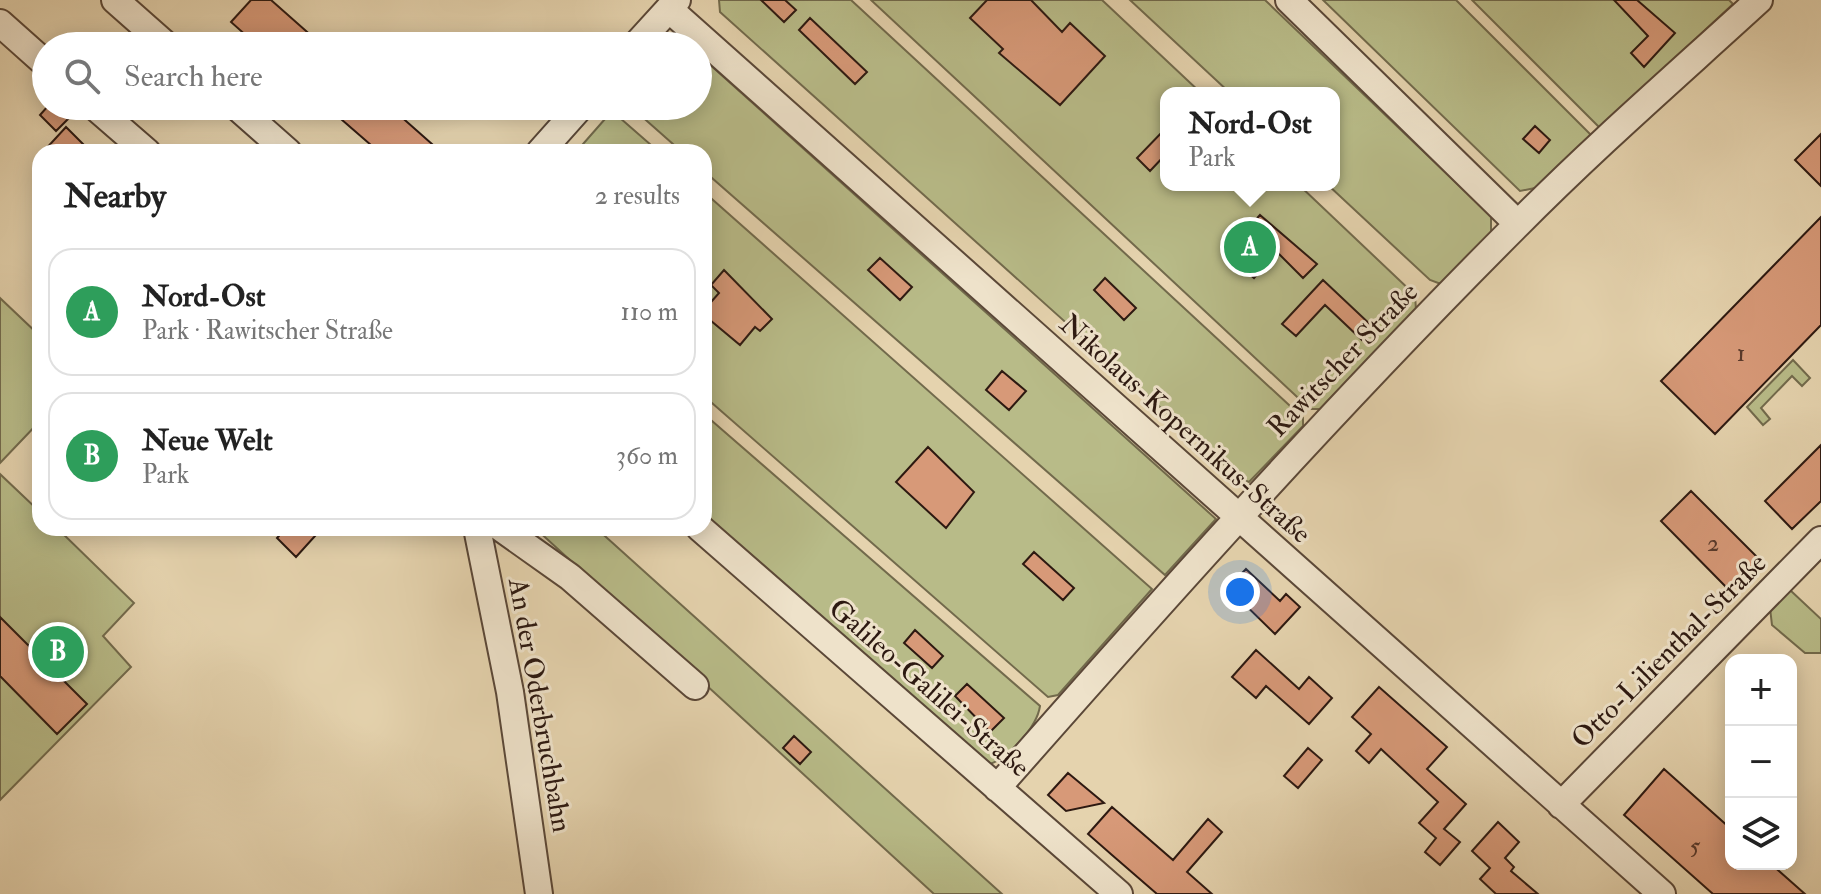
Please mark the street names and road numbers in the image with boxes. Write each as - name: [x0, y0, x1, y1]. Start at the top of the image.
- street label: Rawitscher Straße: [1260, 275, 1426, 445]
- street label: Nikolaus-Kopernikus-Straße: [1052, 307, 1318, 552]
- street label: Otto-Lilienthal-Straße: [1564, 546, 1774, 756]
- street label: An der Oderbruchbahn: [500, 574, 579, 835]
- street label: Galileo-Galilei-Straße: [821, 591, 1037, 785]

